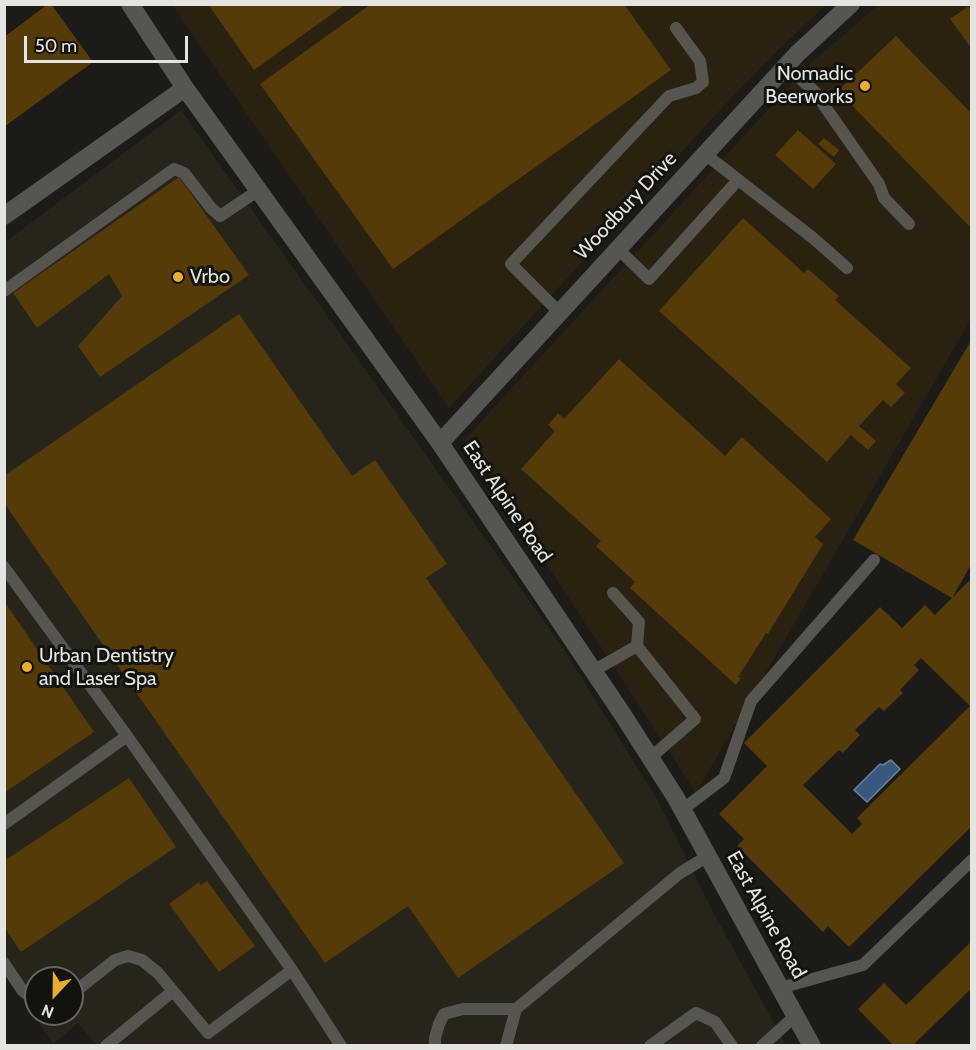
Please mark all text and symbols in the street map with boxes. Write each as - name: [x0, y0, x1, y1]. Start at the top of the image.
- scale bar: [27, 24, 190, 62]
- text: 50 m: [35, 35, 77, 57]
- place label: Nomadic Beerworks: [765, 62, 853, 109]
- marker: Nomadic Beerworks: [858, 79, 872, 93]
- street label: Woodbury Drive: [570, 147, 682, 265]
- place label: Vrbo: [190, 265, 230, 289]
- marker: Vrbo: [171, 270, 185, 284]
- street label: East Alpine Road: [457, 437, 557, 567]
- place label: Urban Dentistry and Laser Spa: [39, 644, 174, 691]
- marker: Urban Dentistry and Laser Spa: [20, 660, 34, 674]
- street label: East Alpine Road: [721, 847, 811, 983]
- north arrow: [24, 966, 84, 1026]
- text: N: [39, 1000, 57, 1022]

